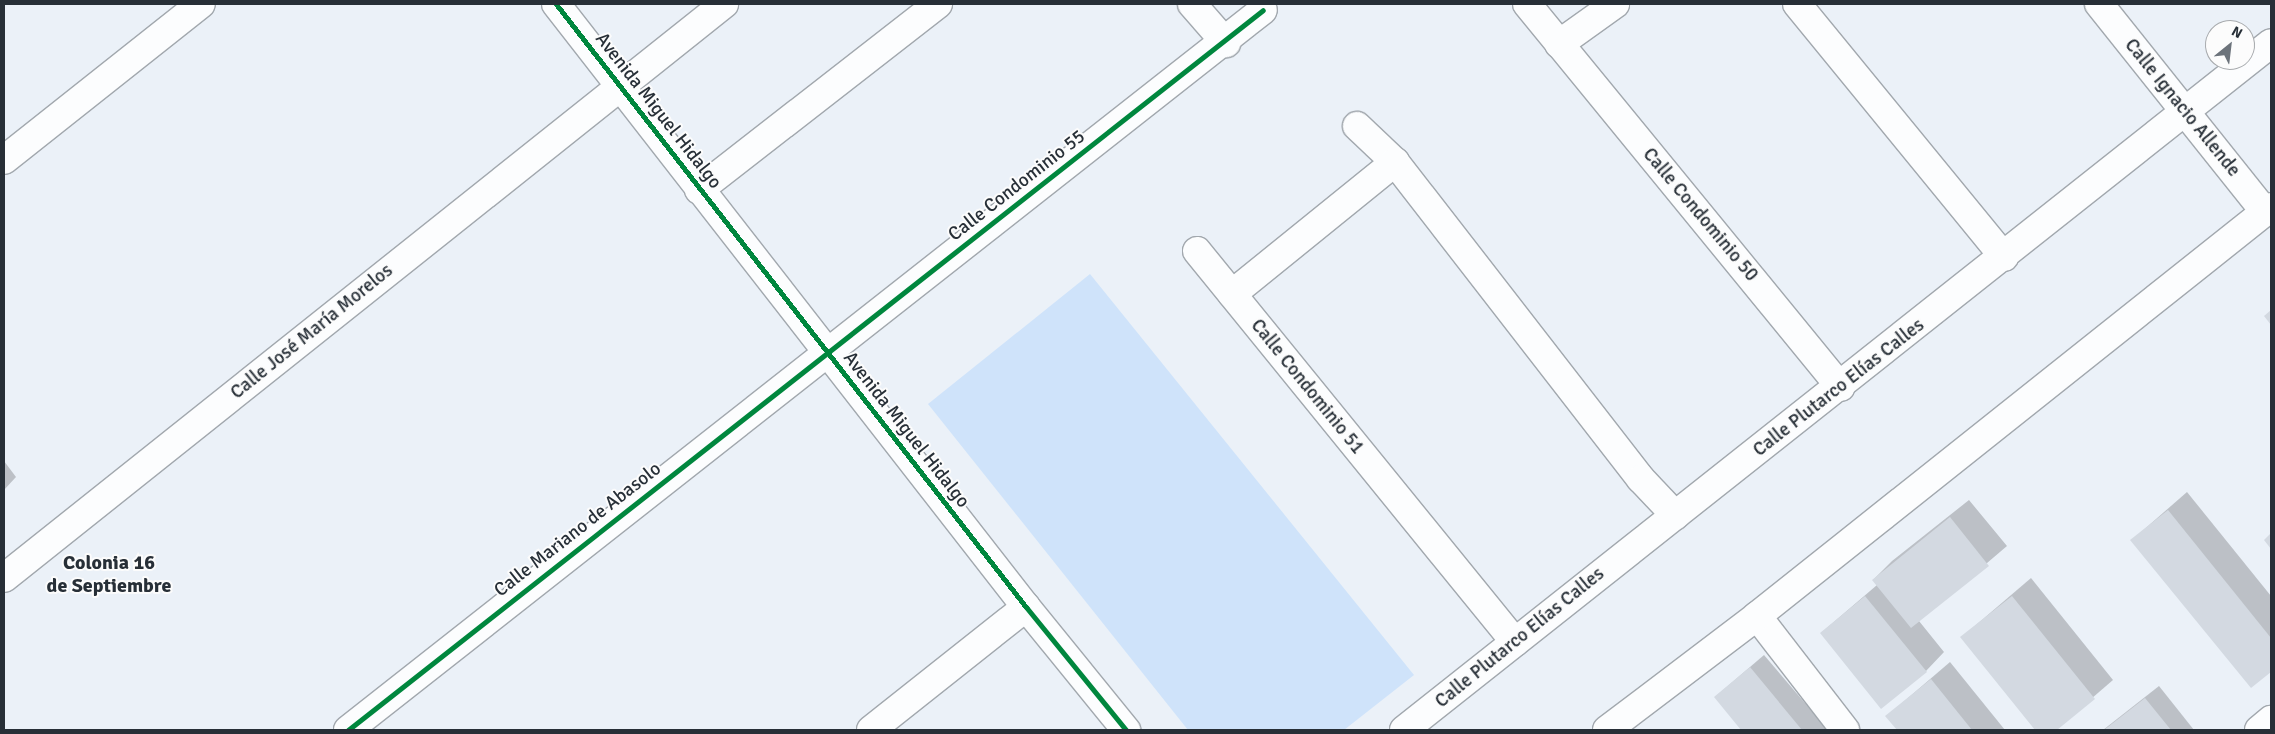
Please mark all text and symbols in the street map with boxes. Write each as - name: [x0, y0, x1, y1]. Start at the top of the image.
- north arrow: [2205, 20, 2255, 70]
- text: N: [2229, 23, 2245, 42]
- street label: Avenida Miguel Hidalgo: [590, 28, 726, 194]
- street label: Calle Ignacio Allende: [2119, 34, 2245, 182]
- street label: Calle Condominio 55: [944, 126, 1090, 246]
- street label: Calle Condominio 50: [1637, 144, 1763, 286]
- street label: Calle José María Morelos: [226, 260, 398, 404]
- street label: Calle Plutarco Elías Calles: [1749, 314, 1929, 462]
- street label: Calle Condominio 51: [1245, 315, 1369, 459]
- street label: Avenida Miguel Hidalgo: [838, 347, 974, 513]
- street label: Calle Mariano de Abasolo: [490, 458, 666, 602]
- district label: Colonia 16 de Septiembre: [47, 550, 171, 597]
- street label: Calle Plutarco Elías Calles: [1431, 563, 1609, 713]

